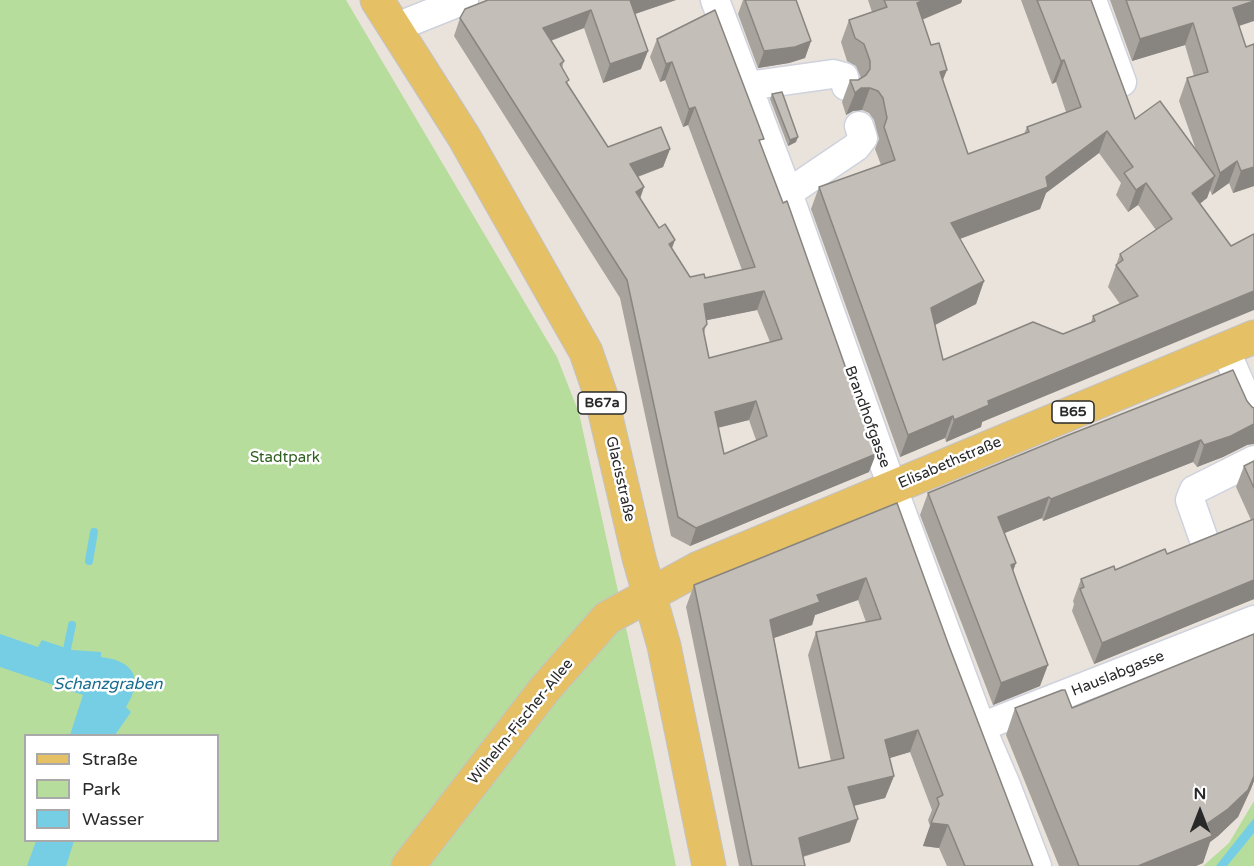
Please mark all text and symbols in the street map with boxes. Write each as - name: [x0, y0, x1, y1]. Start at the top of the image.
- street label: Brandhofgasse: [840, 363, 894, 471]
- road number: B67a: [578, 392, 626, 414]
- road number: B65: [1052, 401, 1094, 423]
- street label: Elisabethstraße: [896, 433, 1004, 493]
- street label: Glacisstraße: [601, 435, 639, 523]
- park label: Stadtpark: [250, 449, 320, 467]
- street label: Hauslabgasse: [1069, 647, 1167, 701]
- street label: Wilhelm-Fischer-Allee: [465, 656, 577, 788]
- water label: Schanzgraben: [54, 675, 162, 695]
- legend: [24, 734, 219, 842]
- text: Straße: [82, 748, 138, 770]
- text: Park: [82, 778, 120, 800]
- north arrow: [1170, 782, 1230, 842]
- text: N: [1194, 784, 1206, 804]
- text: Wasser: [82, 808, 144, 830]

